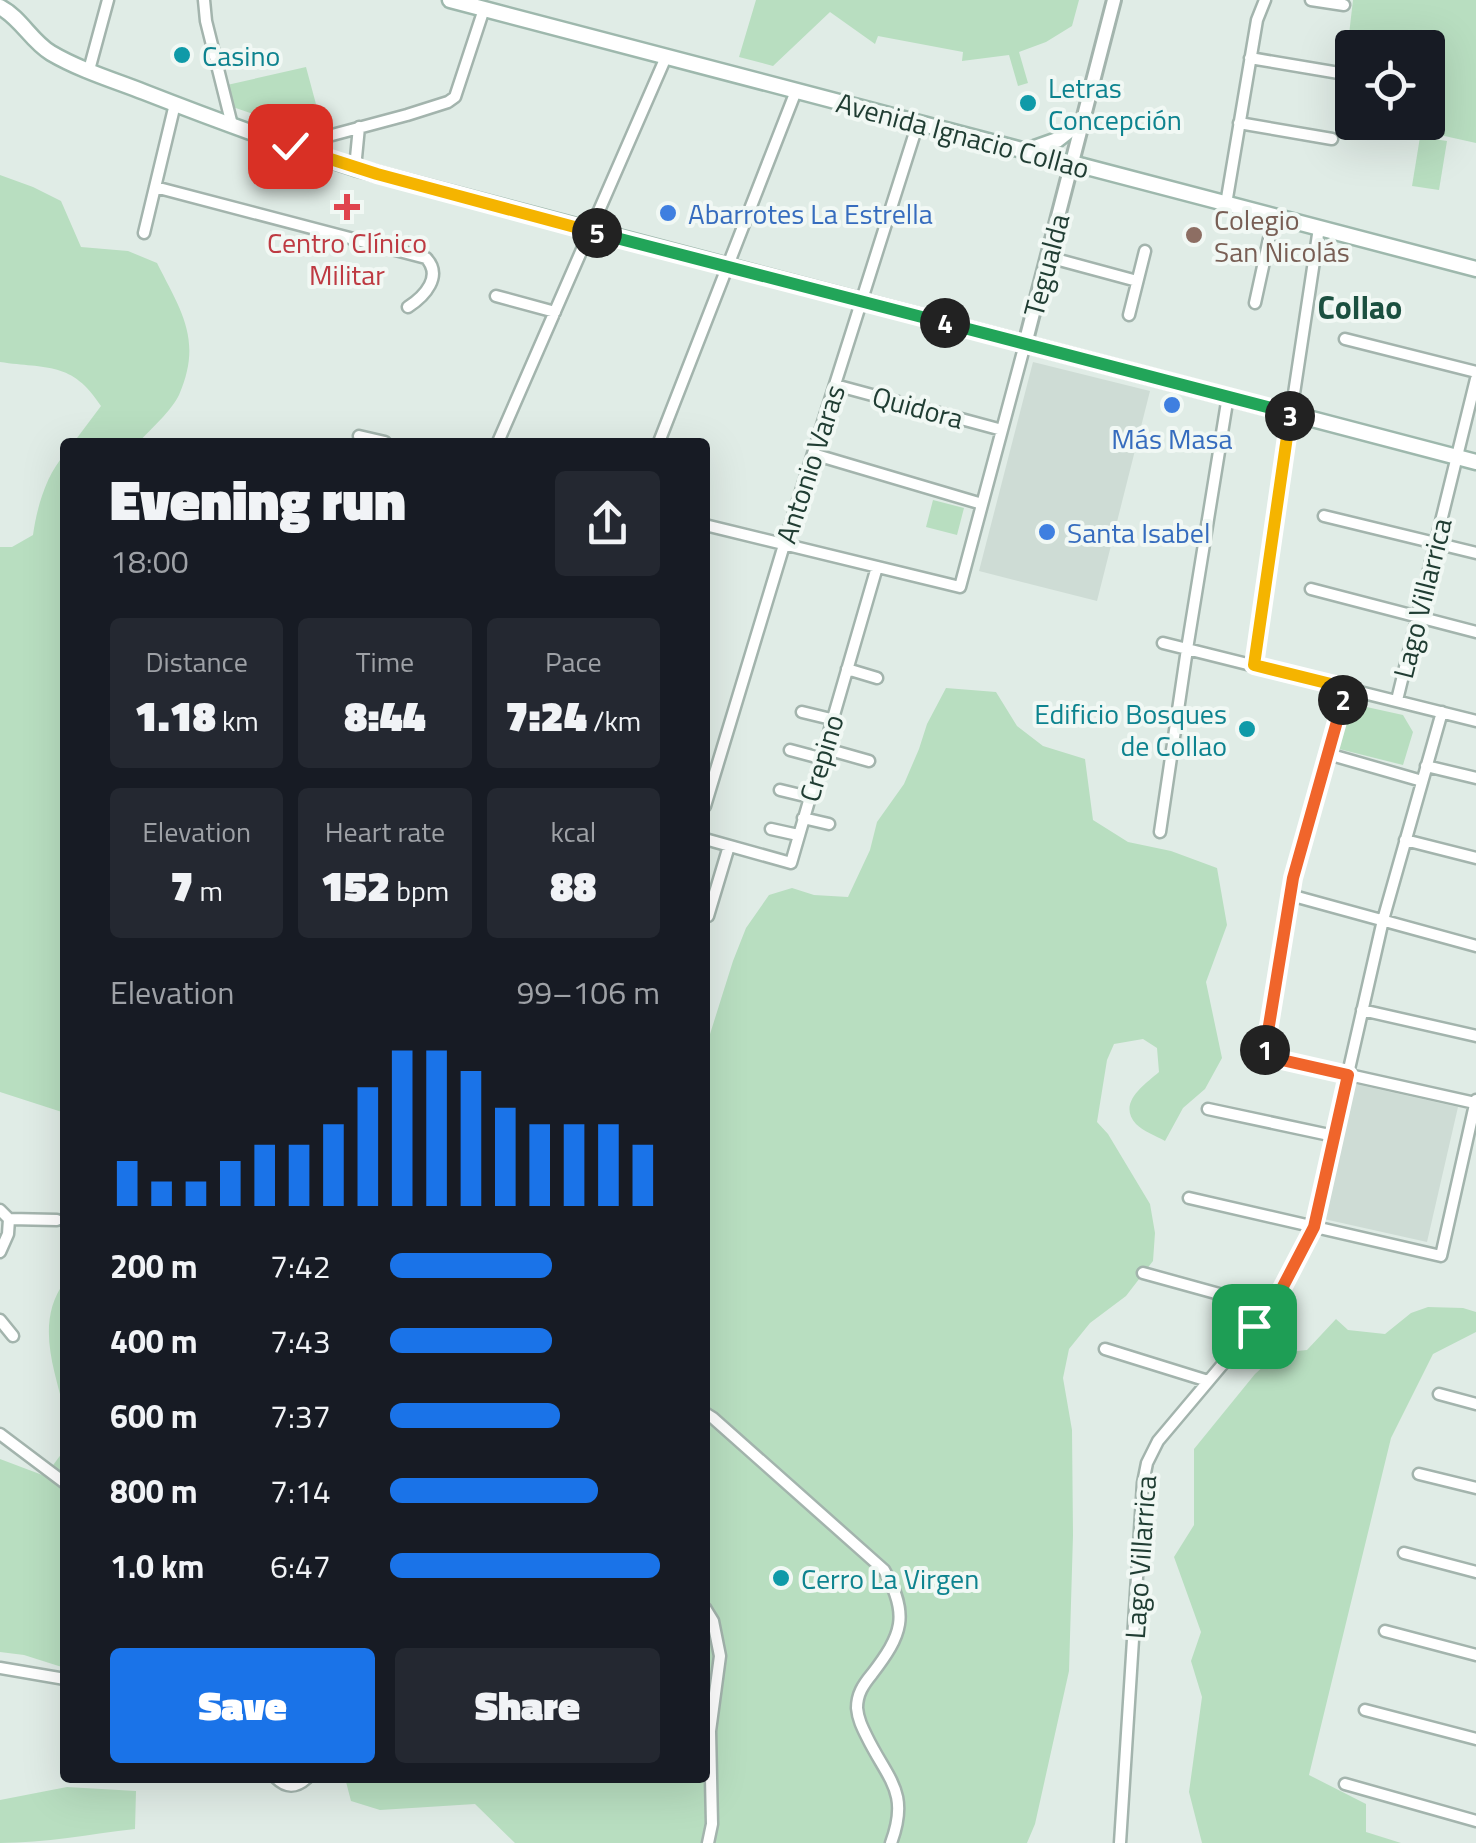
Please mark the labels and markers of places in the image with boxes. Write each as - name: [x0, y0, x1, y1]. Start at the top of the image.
- place label: Casino: [202, 34, 280, 77]
- marker: Casino: [171, 44, 193, 66]
- place label: Letras Concepción: [1048, 66, 1182, 141]
- marker: Letras Concepción: [1017, 92, 1039, 114]
- pin: [248, 104, 333, 189]
- place label: Abarrotes La Estrella: [688, 192, 933, 235]
- marker: Centro Clínico Militar: [334, 194, 360, 220]
- place label: Colegio San Nicolás: [1214, 198, 1350, 273]
- marker: Abarrotes La Estrella: [657, 202, 679, 224]
- pin: 5: [572, 208, 622, 258]
- place label: Centro Clínico Militar: [267, 221, 427, 296]
- marker: Colegio San Nicolás: [1183, 224, 1205, 246]
- pin: 4: [920, 298, 970, 348]
- pin: 3: [1265, 391, 1315, 441]
- marker: Más Masa: [1161, 394, 1183, 416]
- place label: Más Masa: [1111, 417, 1233, 460]
- place label: Santa Isabel: [1067, 511, 1210, 554]
- marker: Santa Isabel: [1036, 521, 1058, 543]
- pin: 2: [1318, 675, 1368, 725]
- place label: Edificio Bosques de Collao: [1034, 692, 1227, 767]
- marker: Edificio Bosques de Collao: [1236, 718, 1258, 740]
- pin: 1: [1240, 1025, 1290, 1075]
- pin: [1212, 1284, 1297, 1369]
- place label: Cerro La Virgen: [801, 1557, 979, 1600]
- marker: Cerro La Virgen: [770, 1567, 792, 1589]

